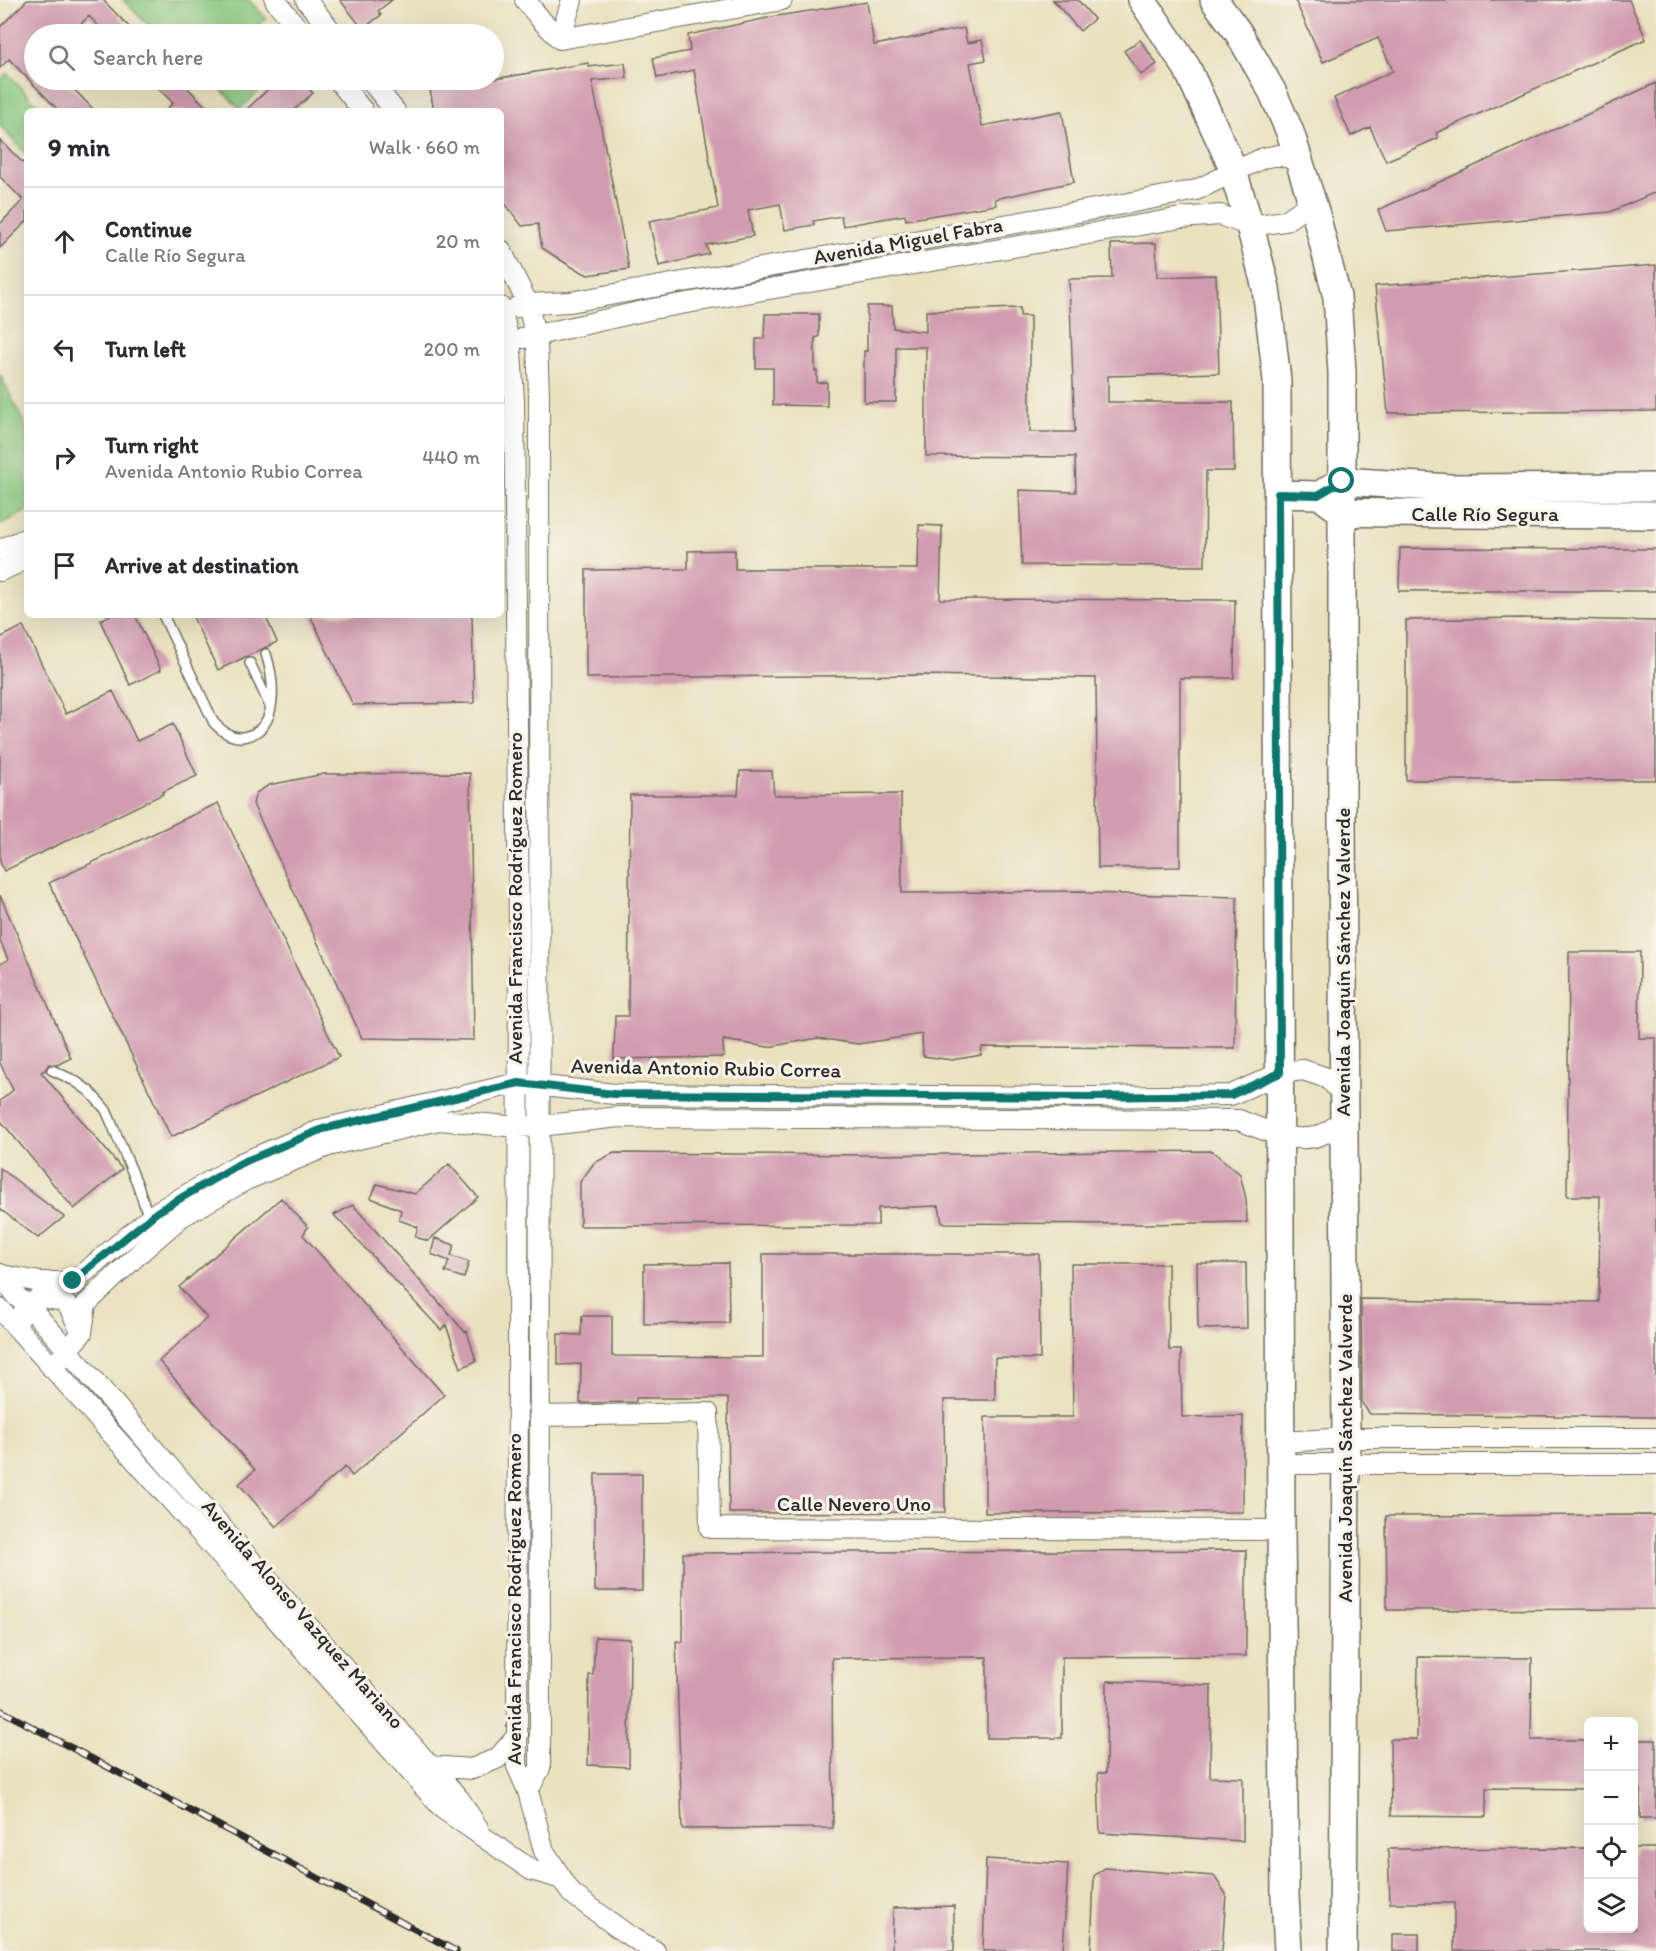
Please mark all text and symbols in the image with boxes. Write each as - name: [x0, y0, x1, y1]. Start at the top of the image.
- search box: [24, 24, 504, 90]
- icon: search: [45, 41, 78, 74]
- text: Search here: [93, 44, 203, 71]
- text: 9 min: [48, 131, 110, 163]
- text: Walk · 660 m: [369, 135, 480, 159]
- street label: Avenida Miguel Fabra: [811, 212, 1005, 269]
- text: Continue: [105, 216, 192, 243]
- icon: ahead: [48, 225, 81, 258]
- text: 20 m: [436, 229, 480, 253]
- text: Calle Río Segura: [105, 243, 246, 267]
- icon: left: [48, 333, 81, 366]
- text: Turn left: [105, 336, 186, 363]
- text: 200 m: [424, 337, 480, 361]
- text: Turn right: [105, 432, 199, 459]
- icon: right: [48, 441, 81, 474]
- text: 440 m: [422, 445, 480, 469]
- text: Avenida Antonio Rubio Correa: [105, 459, 363, 483]
- route start: [1328, 467, 1354, 493]
- street label: Calle Río Segura: [1411, 501, 1559, 526]
- icon: arrive: [48, 549, 81, 582]
- text: Arrive at destination: [105, 552, 299, 579]
- street label: Avenida Francisco Rodríguez Romero: [502, 732, 527, 1064]
- street label: Avenida Joaquín Sánchez Valverde: [1330, 807, 1355, 1117]
- street label: Avenida Antonio Rubio Correa: [571, 1053, 842, 1082]
- route end: [59, 1267, 85, 1293]
- street label: Avenida Joaquín Sánchez Valverde: [1332, 1293, 1357, 1603]
- street label: Avenida Francisco Rodríguez Romero: [501, 1433, 526, 1765]
- street label: Calle Nevero Uno: [777, 1491, 931, 1516]
- street label: Avenida Alonso Vazquez Mariano: [197, 1494, 410, 1733]
- map controls: [1584, 1717, 1638, 1933]
- button: +: [1584, 1717, 1638, 1771]
- button: −: [1584, 1771, 1638, 1825]
- button: locate: [1584, 1825, 1638, 1879]
- button: layers: [1584, 1879, 1638, 1933]

